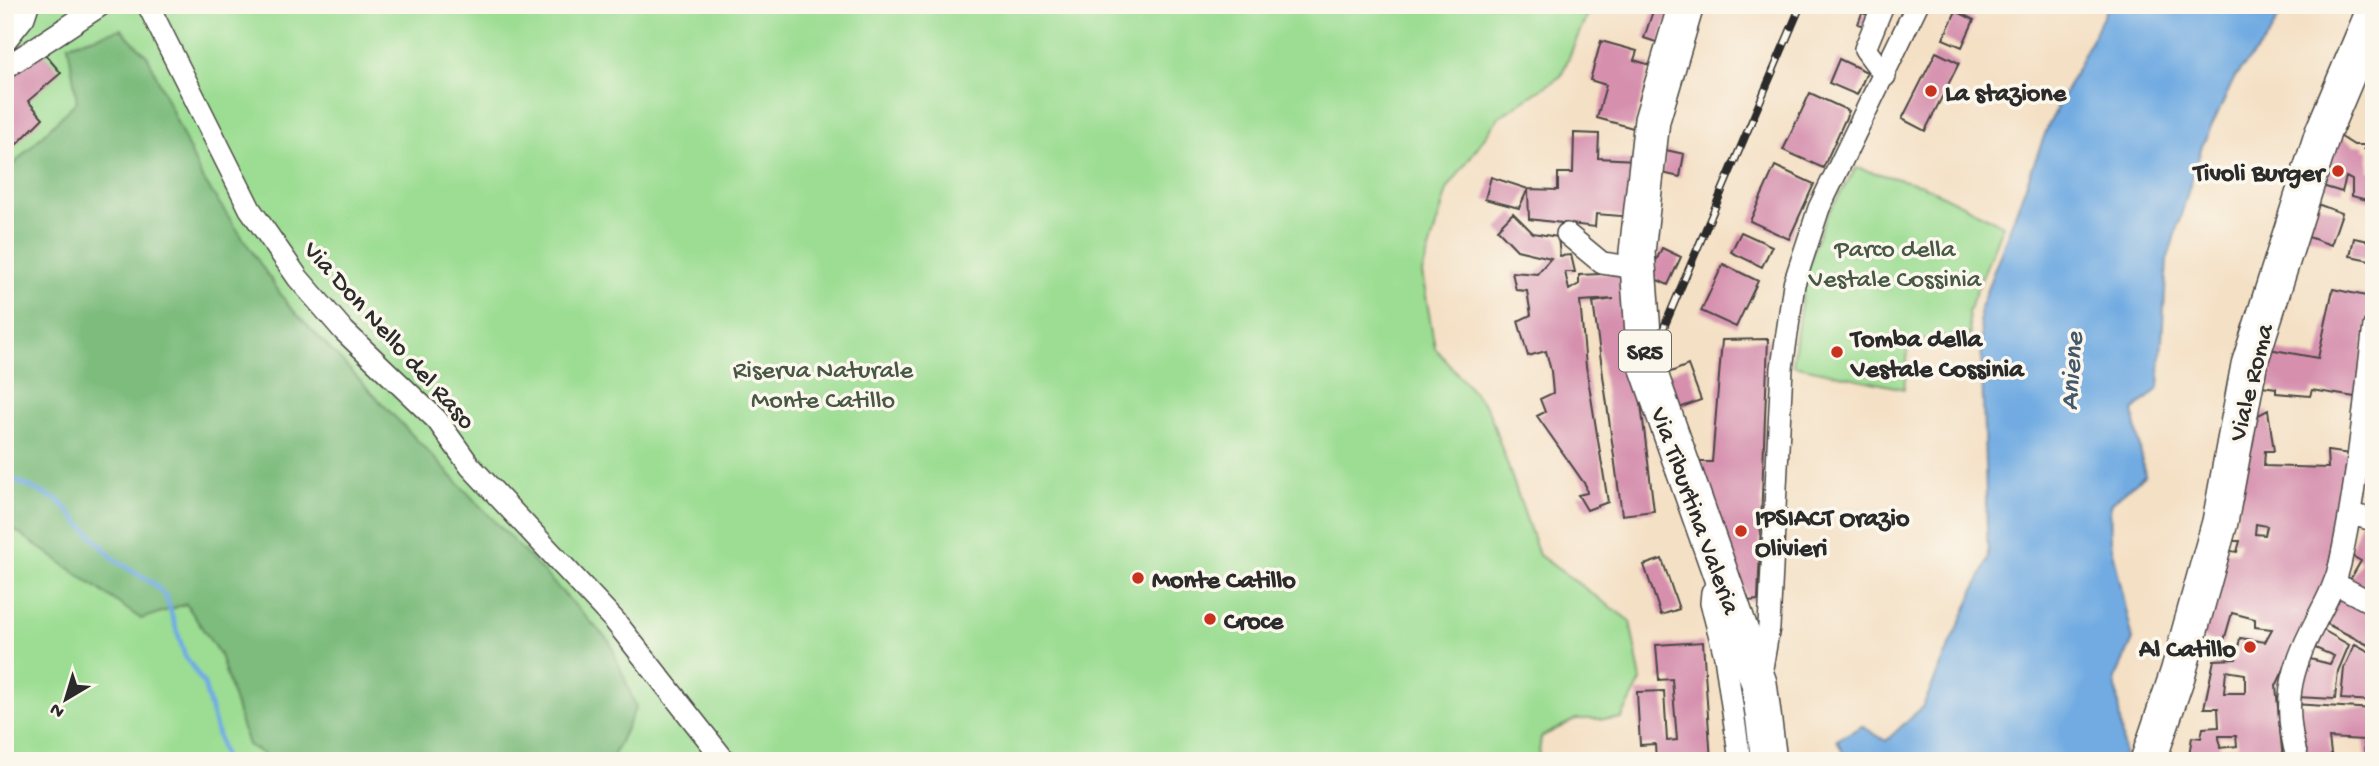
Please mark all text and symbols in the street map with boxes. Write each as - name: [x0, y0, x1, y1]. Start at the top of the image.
- place label: La stazione: [1945, 80, 2068, 111]
- marker: La stazione: [1923, 83, 1939, 99]
- place label: Tivoli Burger: [2192, 160, 2327, 191]
- marker: Tivoli Burger: [2330, 163, 2346, 179]
- street label: Via Don Nello del Raso: [294, 236, 480, 438]
- park label: Parco della Vestale Cossinia: [1808, 236, 1983, 297]
- street label: Viale Roma: [2224, 320, 2283, 446]
- place label: Tomba della Vestale Cossinia: [1849, 326, 2025, 387]
- road number: SR5: [1619, 330, 1671, 372]
- water label: Aniene: [2054, 330, 2093, 411]
- marker: Tomba della Vestale Cossinia: [1829, 344, 1845, 360]
- park label: Riserva Naturale Monte Catillo: [733, 357, 914, 418]
- street label: Via Tiburtina Valeria: [1641, 403, 1745, 621]
- place label: IPSIACT Orazio Olivieri: [1755, 505, 1910, 566]
- marker: IPSIACT Orazio Olivieri: [1733, 523, 1749, 539]
- place label: Monte Catillo: [1152, 567, 1296, 598]
- marker: Monte Catillo: [1130, 570, 1146, 586]
- place label: Croce: [1224, 608, 1285, 639]
- marker: Croce: [1202, 611, 1218, 627]
- place label: Al Catillo: [2138, 636, 2236, 667]
- marker: Al Catillo: [2242, 639, 2258, 655]
- north arrow: [32, 664, 102, 734]
- text: N: [46, 697, 70, 723]

